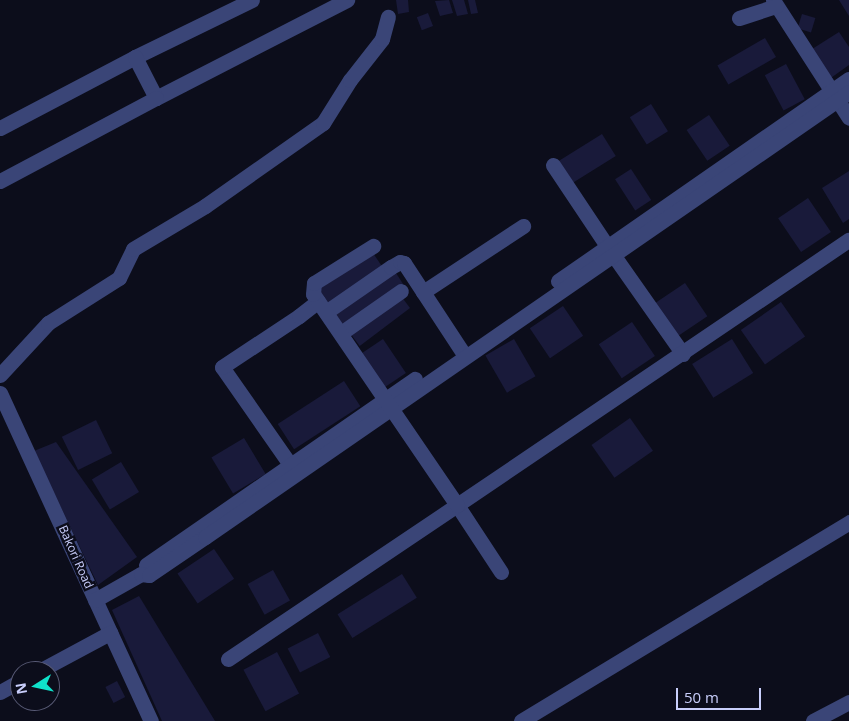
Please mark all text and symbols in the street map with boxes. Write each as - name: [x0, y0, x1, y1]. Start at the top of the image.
- street label: Bakori Road: [56, 523, 96, 591]
- north arrow: [10, 661, 60, 711]
- scale bar: [679, 678, 764, 710]
- text: N: [10, 681, 31, 696]
- text: 50 m: [684, 687, 719, 707]

